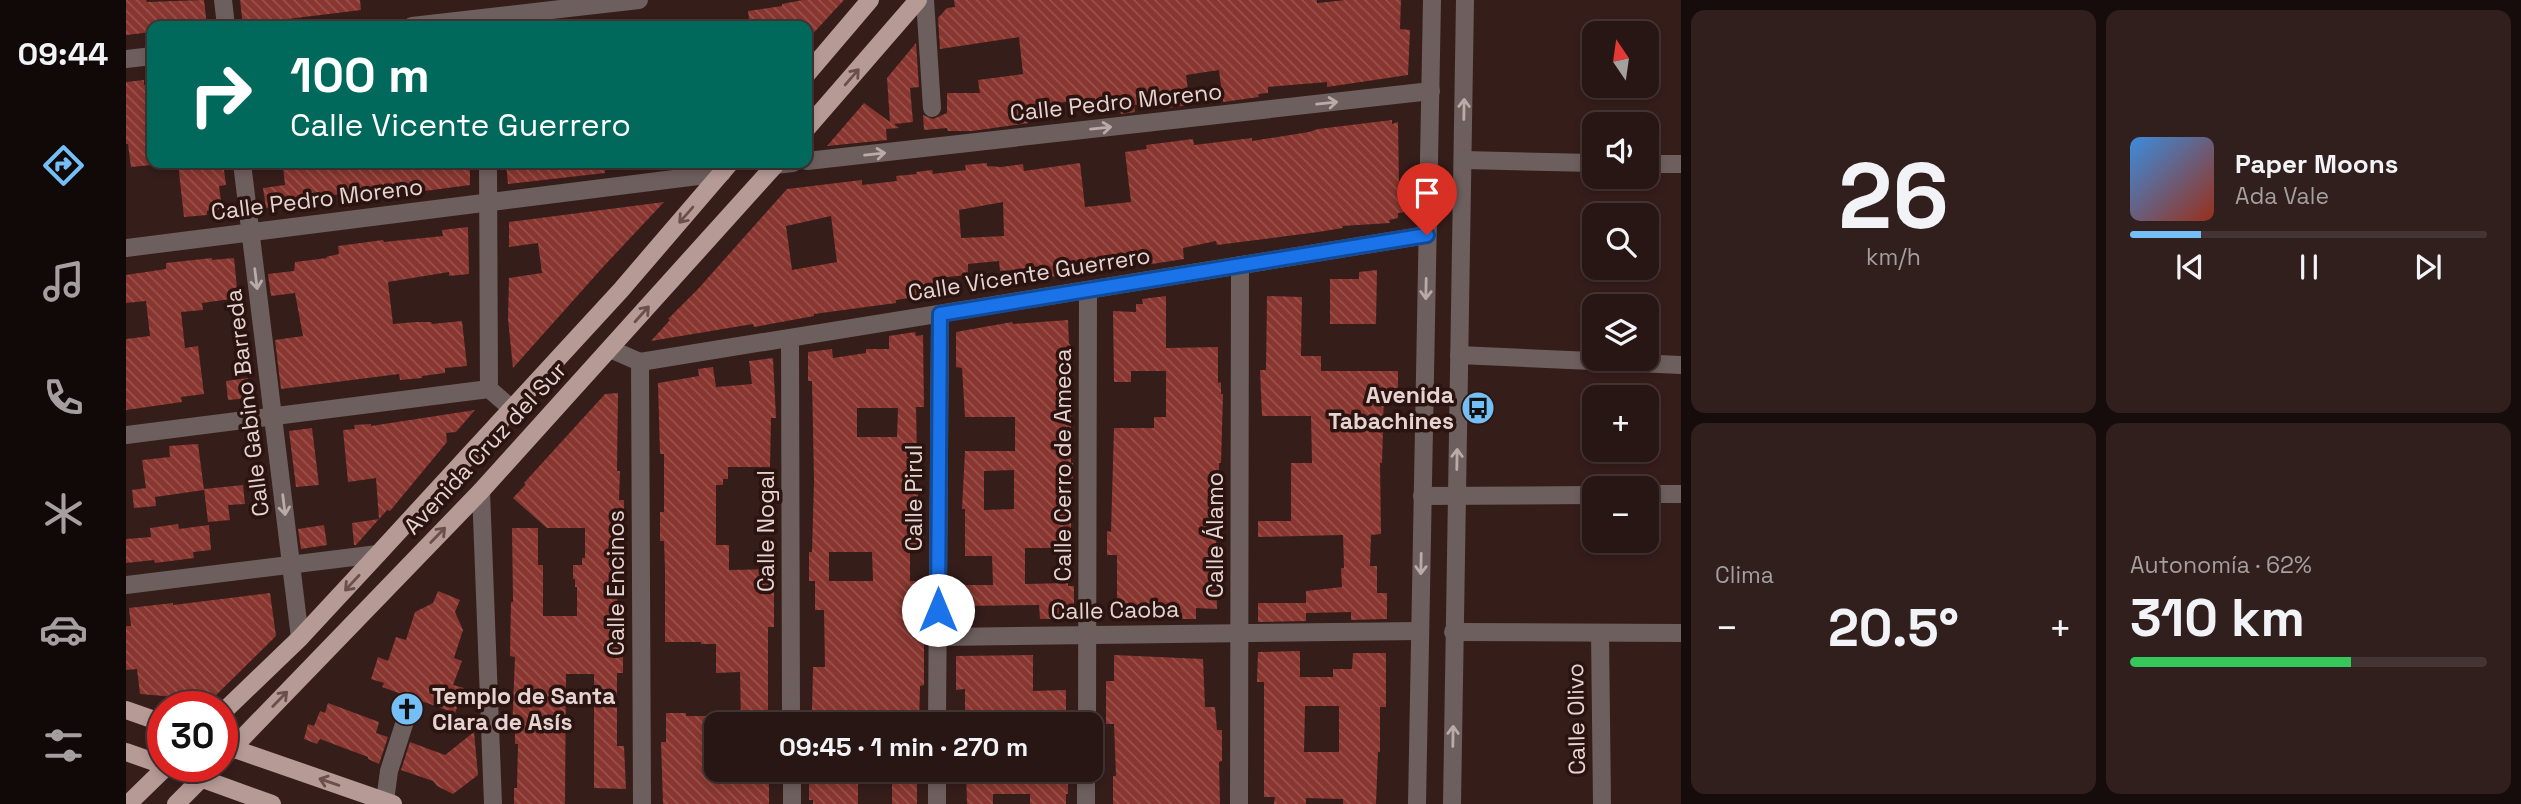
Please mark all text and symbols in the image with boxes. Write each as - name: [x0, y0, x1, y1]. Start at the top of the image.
- north arrow: [1582, 21, 1659, 98]
- map controls: [1582, 21, 1659, 553]
- text: 09:44: [18, 34, 108, 74]
- text: 100 m: [290, 44, 430, 106]
- icon: right: [175, 49, 266, 140]
- one-way arrow: [843, 69, 860, 86]
- street label: Calle Pedro Moreno: [1008, 76, 1224, 128]
- one-way arrow: [1315, 96, 1338, 109]
- one-way arrow: [1457, 98, 1471, 121]
- text: Calle Vicente Guerrero: [290, 105, 631, 145]
- button: sound: [1582, 112, 1659, 189]
- one-way arrow: [1089, 122, 1111, 135]
- text: 26: [1838, 138, 1949, 255]
- icon: directions: [39, 141, 88, 190]
- one-way arrow: [863, 147, 885, 160]
- text: Paper Moons: [2235, 147, 2398, 181]
- pin: [1397, 163, 1457, 235]
- street label: Calle Pedro Moreno: [209, 171, 425, 227]
- icon: arrive: [1408, 174, 1446, 212]
- text: Ada Vale: [2235, 181, 2329, 211]
- button: search: [1582, 203, 1659, 280]
- one-way arrow: [678, 205, 694, 223]
- street label: Calle Vicente Guerrero: [906, 240, 1152, 308]
- text: km/h: [1866, 242, 1921, 272]
- icon: previous: [2171, 248, 2209, 286]
- icon: pause: [2290, 248, 2328, 286]
- icon: next: [2409, 248, 2447, 286]
- icon: music: [39, 257, 88, 306]
- one-way arrow: [250, 267, 263, 290]
- one-way arrow: [1419, 277, 1432, 300]
- street label: Calle Gabino Barreda: [218, 288, 276, 518]
- button: layers: [1582, 294, 1659, 371]
- one-way arrow: [634, 305, 650, 323]
- street label: Calle Cerro de Ameca: [1048, 348, 1078, 582]
- street label: Avenida Cruz del Sur: [397, 355, 573, 541]
- icon: phone: [39, 373, 88, 422]
- place label: Avenida Tabachines: [1328, 380, 1454, 436]
- button: +: [1582, 385, 1659, 462]
- bus stop icon: Avenida Tabachines: [1459, 389, 1497, 427]
- street label: Calle Pirul: [899, 445, 929, 551]
- one-way arrow: [1450, 448, 1464, 471]
- street label: Calle Nogal: [751, 470, 781, 592]
- street label: Calle Álamo: [1200, 472, 1230, 598]
- button: −: [1582, 476, 1659, 553]
- icon: climate: [39, 489, 88, 538]
- one-way arrow: [277, 493, 290, 516]
- street label: Calle Encinos: [601, 510, 631, 656]
- one-way arrow: [429, 527, 446, 544]
- text: Autonomía · 62%: [2130, 550, 2312, 580]
- one-way arrow: [1414, 552, 1428, 575]
- text: Clima: [1715, 560, 1774, 590]
- position arrow: [901, 573, 975, 647]
- one-way arrow: [343, 574, 360, 591]
- text: 310 km: [2130, 585, 2305, 651]
- street label: Calle Caoba: [1050, 594, 1180, 626]
- text: 20.5°: [1828, 595, 1959, 661]
- text: −: [1715, 604, 1739, 652]
- text: +: [2048, 604, 2072, 652]
- icon: car: [39, 605, 88, 654]
- street label: Calle Olivo: [1560, 663, 1592, 775]
- place label: Templo de Santa Clara de Asís: [432, 681, 616, 737]
- church icon: Templo de Santa Clara de Asís: [388, 690, 426, 728]
- speed limit sign: 30: [147, 691, 238, 782]
- one-way arrow: [272, 691, 289, 708]
- icon: filters: [39, 721, 88, 770]
- one-way arrow: [1446, 725, 1459, 748]
- text: 09:45 · 1 min · 270 m: [779, 730, 1028, 764]
- one-way arrow: [318, 775, 340, 788]

